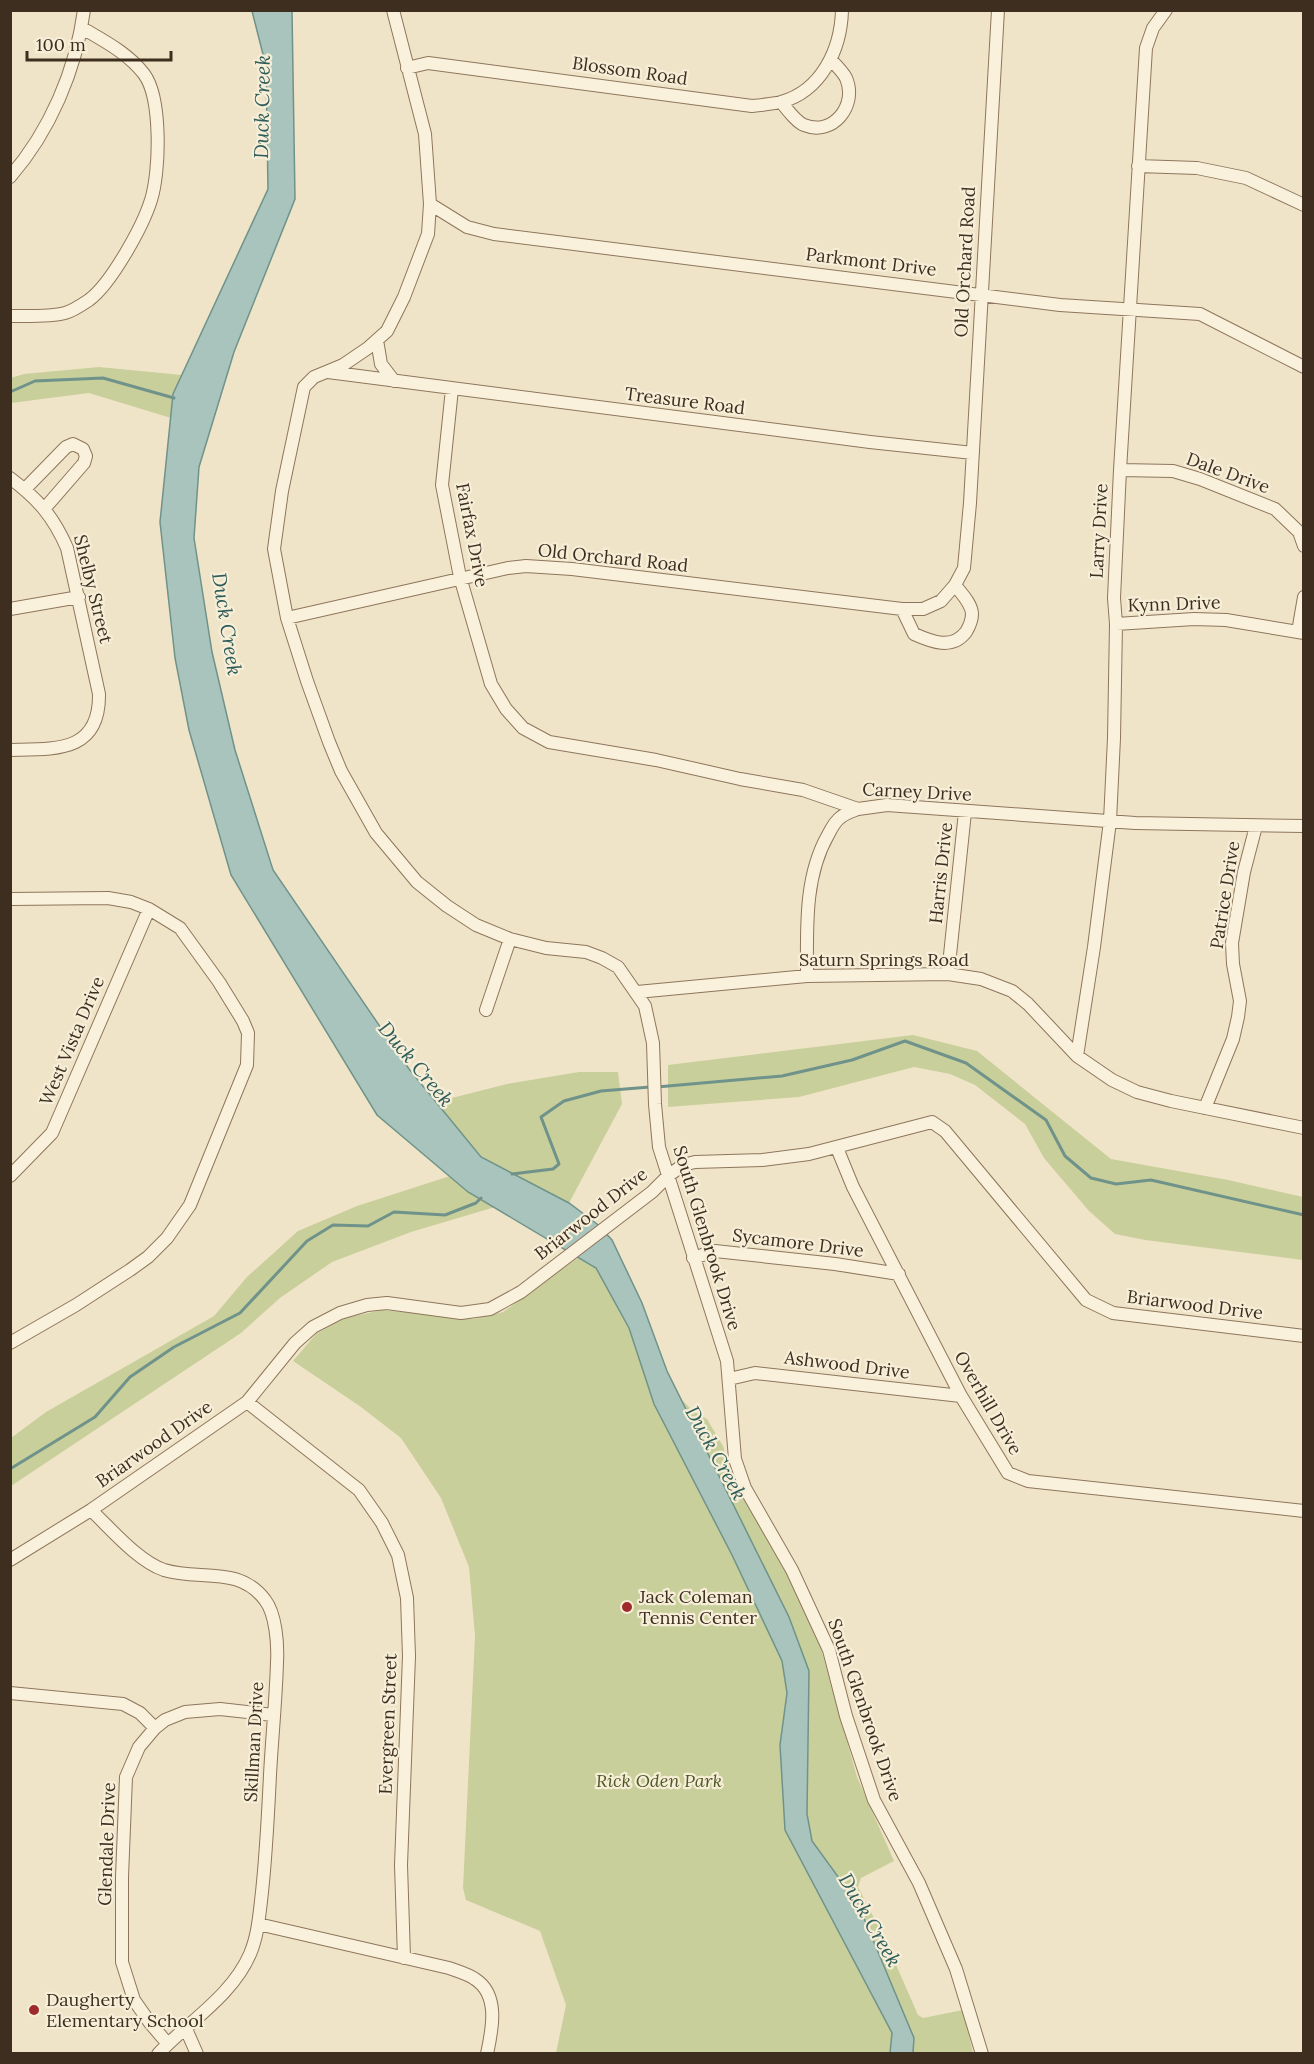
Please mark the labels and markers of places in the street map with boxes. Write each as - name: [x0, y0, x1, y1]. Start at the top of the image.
- place label: Jack Coleman Tennis Center: [638, 1585, 757, 1629]
- marker: Jack Coleman Tennis Center: [620, 1600, 634, 1614]
- place label: Daugherty Elementary School: [46, 1988, 204, 2032]
- marker: Daugherty Elementary School: [27, 2003, 41, 2017]

